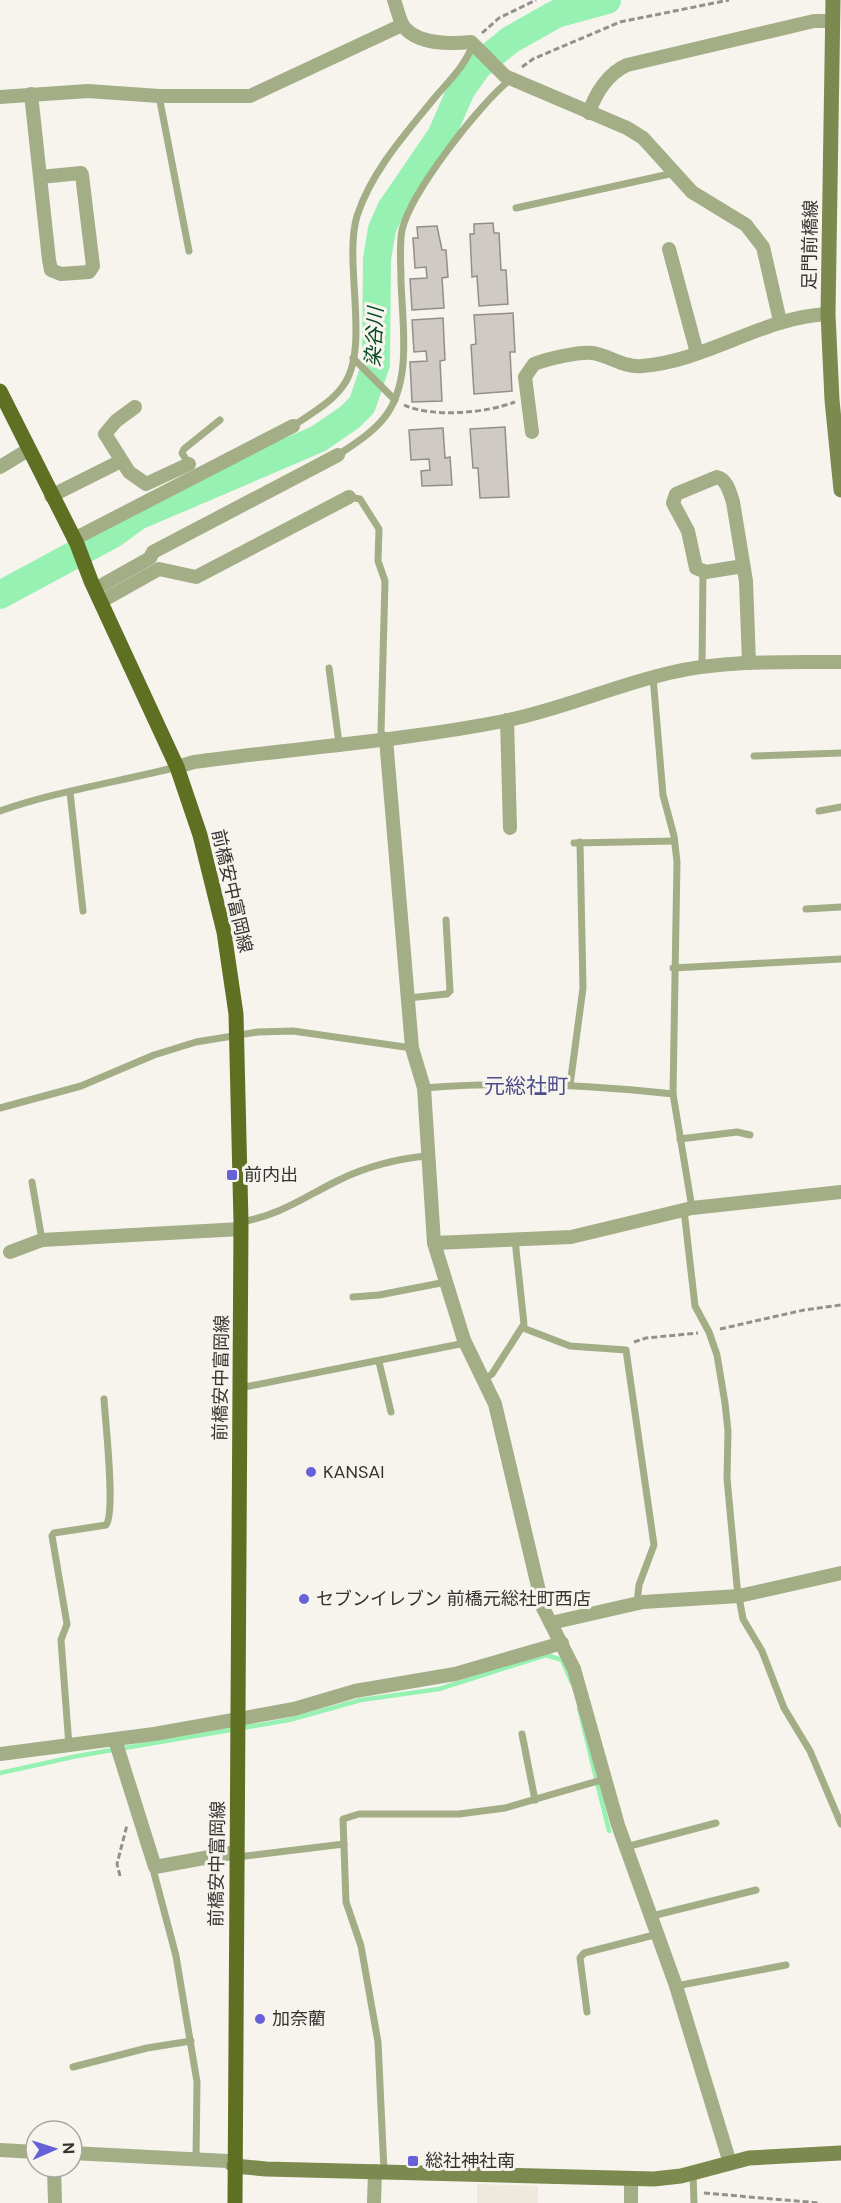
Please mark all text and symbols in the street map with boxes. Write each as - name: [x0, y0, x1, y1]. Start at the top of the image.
- street label: 足門前橋線: [797, 200, 823, 290]
- water label: 染谷川: [359, 304, 389, 368]
- street label: 前橋安中富岡線: [206, 827, 258, 955]
- district label: 元総社町: [484, 1072, 568, 1100]
- place label: 前内出: [244, 1163, 298, 1187]
- marker: 前内出: [225, 1168, 239, 1182]
- street label: 前橋安中富岡線: [208, 1315, 234, 1441]
- place label: KANSAI: [323, 1460, 385, 1484]
- marker: KANSAI: [304, 1465, 318, 1479]
- place label: セブンイレブン 前橋元総社町西店: [316, 1587, 591, 1611]
- marker: セブンイレブン 前橋元総社町西店: [297, 1592, 311, 1606]
- street label: 前橋安中富岡線: [204, 1801, 230, 1927]
- place label: 加奈藺: [272, 2007, 326, 2031]
- marker: 加奈藺: [253, 2012, 267, 2026]
- north arrow: [24, 2119, 84, 2179]
- text: N: [58, 2142, 79, 2155]
- place label: 総社神社南: [425, 2149, 515, 2173]
- marker: 総社神社南: [406, 2154, 420, 2168]

